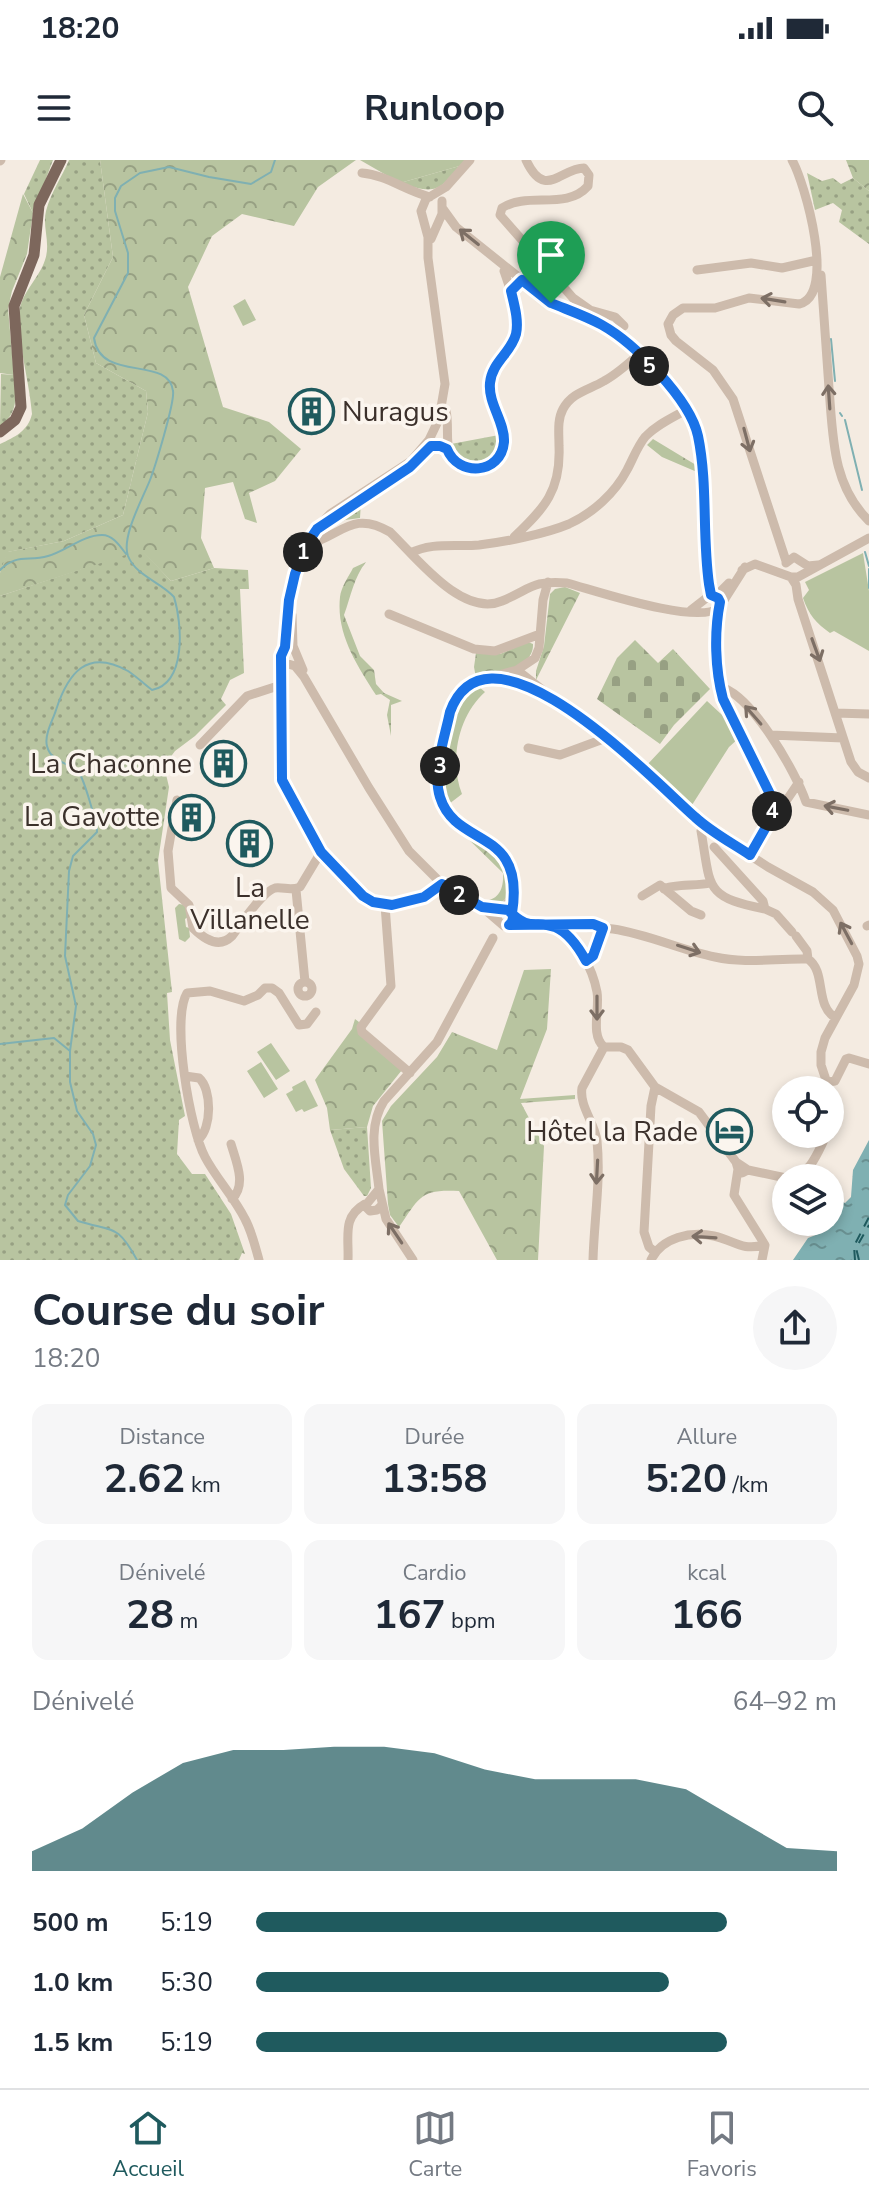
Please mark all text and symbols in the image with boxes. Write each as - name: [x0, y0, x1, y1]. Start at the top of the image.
- text: 18:20: [40, 8, 119, 49]
- text: Runloop: [364, 84, 505, 133]
- icon: menu: [32, 86, 76, 130]
- icon: search: [793, 86, 837, 130]
- pin: [517, 221, 585, 303]
- one-way arrow: [459, 228, 480, 246]
- icon: arrive: [529, 233, 573, 277]
- one-way arrow: [761, 292, 786, 307]
- pin: 5: [629, 346, 669, 386]
- text: 5: [642, 351, 656, 381]
- one-way arrow: [822, 385, 837, 411]
- building icon: Nuragus: [287, 388, 335, 436]
- place label: Nuragus: [342, 393, 449, 431]
- one-way arrow: [740, 427, 755, 453]
- pin: 1: [283, 532, 323, 572]
- text: 1: [296, 537, 310, 567]
- one-way arrow: [810, 638, 824, 662]
- one-way arrow: [744, 706, 762, 726]
- building icon: La Chaconne: [199, 740, 247, 788]
- place label: La Chaconne: [30, 745, 192, 783]
- pin: 3: [420, 746, 460, 786]
- text: 3: [433, 751, 447, 781]
- pin: 4: [752, 791, 792, 831]
- building icon: La Gavotte: [167, 793, 215, 841]
- text: 4: [765, 796, 779, 826]
- place label: La Gavotte: [24, 798, 160, 836]
- one-way arrow: [823, 800, 849, 815]
- building icon: La Villanelle: [226, 820, 274, 868]
- place label: La Villanelle: [189, 869, 310, 939]
- pin: 2: [439, 875, 479, 915]
- text: 2: [452, 880, 466, 910]
- one-way arrow: [837, 922, 853, 946]
- one-way arrow: [676, 943, 701, 957]
- one-way arrow: [589, 995, 605, 1021]
- map controls: [772, 1076, 844, 1236]
- button: locate: [772, 1076, 844, 1148]
- hotel icon: Hôtel la Rade: [705, 1108, 753, 1156]
- place label: Hôtel la Rade: [526, 1113, 698, 1151]
- one-way arrow: [589, 1158, 604, 1185]
- button: layers: [772, 1164, 844, 1236]
- one-way arrow: [387, 1223, 403, 1245]
- one-way arrow: [691, 1229, 718, 1244]
- text: Course du soir: [32, 1281, 324, 1341]
- button: share: [753, 1286, 837, 1370]
- text: 18:20: [32, 1341, 100, 1376]
- text: Distance: [119, 1422, 205, 1452]
- text: Durée: [405, 1422, 464, 1452]
- text: Allure: [676, 1422, 737, 1452]
- text: 2.62: [103, 1452, 185, 1506]
- text: 13:58: [382, 1452, 487, 1506]
- text: 5:20: [645, 1452, 727, 1506]
- text: km: [185, 1470, 221, 1500]
- text: /km: [727, 1470, 769, 1500]
- text: Dénivelé: [119, 1558, 205, 1588]
- text: Cardio: [402, 1558, 467, 1588]
- text: kcal: [687, 1558, 726, 1588]
- text: 28: [126, 1588, 174, 1642]
- text: 167: [373, 1588, 445, 1642]
- text: 166: [671, 1588, 743, 1642]
- text: m: [174, 1606, 198, 1636]
- text: bpm: [445, 1606, 496, 1636]
- text: Dénivelé: [32, 1684, 134, 1719]
- text: 64–92 m: [733, 1684, 837, 1719]
- text: 500 m: [32, 1905, 109, 1940]
- text: 5:19: [160, 1905, 213, 1940]
- text: 1.0 km: [32, 1965, 113, 2000]
- text: 5:30: [160, 1965, 213, 2000]
- text: 1.5 km: [32, 2025, 113, 2060]
- text: 5:19: [160, 2025, 213, 2060]
- tab: Accueil: [112, 2106, 184, 2184]
- tab: Carte: [408, 2106, 462, 2184]
- tab: Favoris: [687, 2106, 757, 2184]

